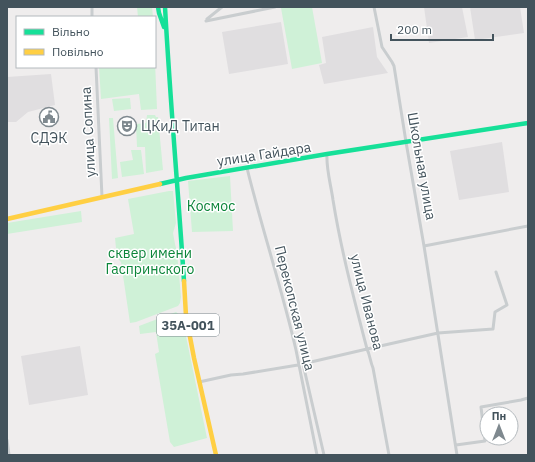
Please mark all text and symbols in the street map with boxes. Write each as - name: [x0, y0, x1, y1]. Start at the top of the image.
- legend: [16, 16, 156, 68]
- scale bar: [391, 16, 493, 42]
- text: 200 m: [397, 22, 432, 37]
- text: Вільно: [52, 24, 90, 39]
- text: Повільно: [52, 44, 104, 59]
- street label: улица Сопина: [77, 86, 99, 178]
- public building icon: СДЭК: [38, 106, 60, 128]
- street label: Школьная улица: [404, 111, 440, 222]
- theatre icon: ЦКиД Титан: [116, 115, 138, 137]
- place label: ЦКиД Титан: [141, 117, 220, 135]
- place label: СДЭК: [31, 129, 67, 147]
- street label: улица Гайдара: [216, 138, 313, 170]
- park label: Космос: [187, 197, 235, 215]
- park label: сквер имени Гаспринского: [106, 244, 195, 278]
- street label: Перекопская улица: [271, 244, 319, 373]
- street label: улица Иванова: [346, 252, 388, 352]
- road number: 35А-001: [157, 314, 219, 336]
- north arrow: [479, 406, 519, 446]
- text: Пн: [492, 409, 506, 423]

